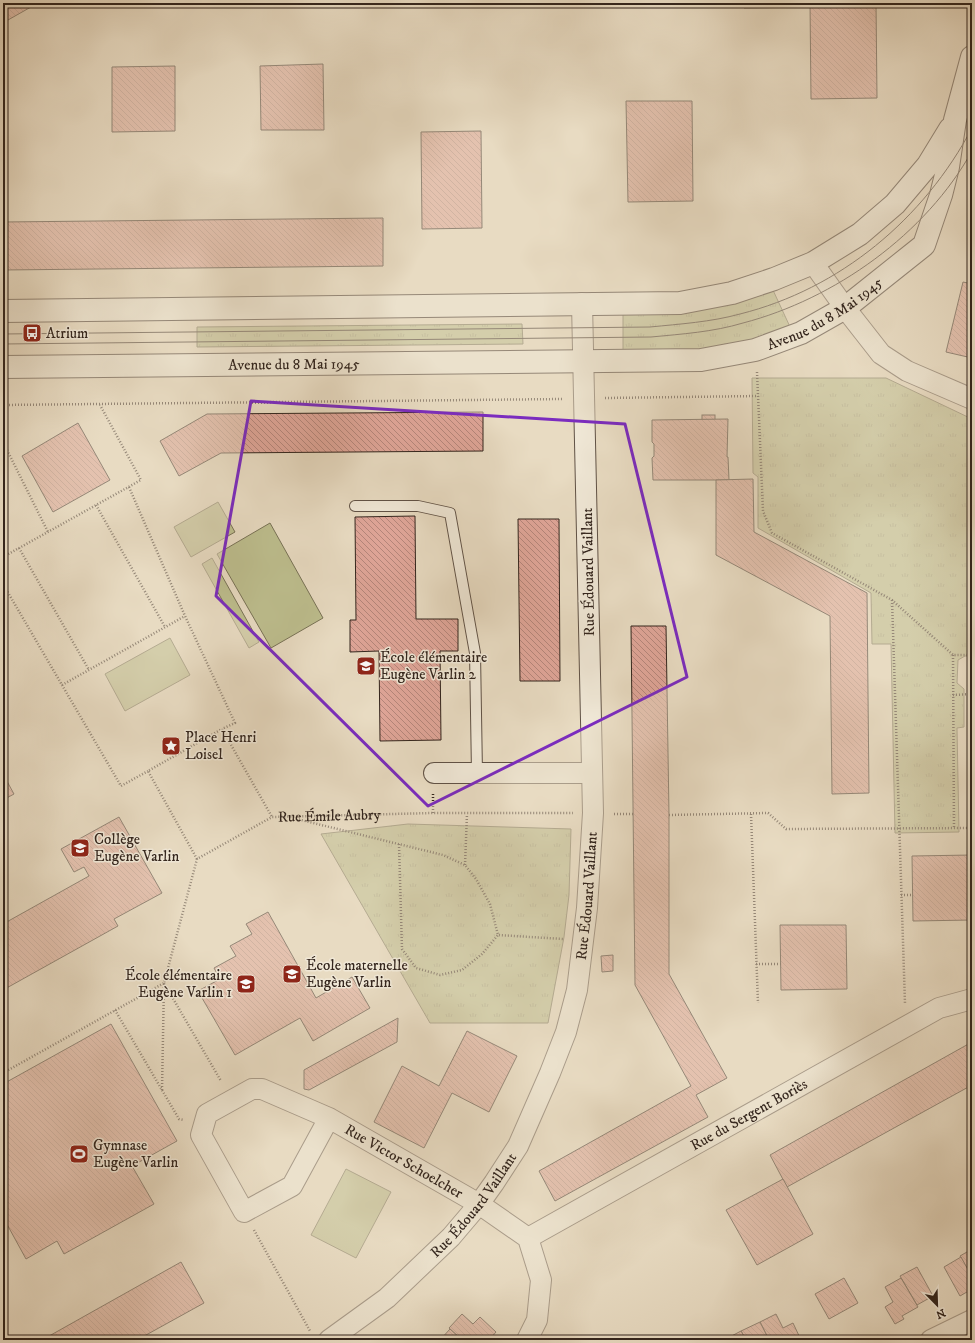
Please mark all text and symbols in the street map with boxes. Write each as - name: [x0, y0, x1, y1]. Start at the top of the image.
- street label: Avenue du 8 Mai 1945: [764, 273, 887, 355]
- bus stop icon: Atrium: [21, 322, 43, 344]
- place label: Atrium: [46, 324, 88, 343]
- street label: Avenue du 8 Mai 1945: [228, 354, 360, 375]
- street label: Rue Édouard Vaillant: [578, 507, 599, 636]
- place label: École élémentaire Eugène Varlin 2: [380, 648, 487, 684]
- school or university icon: École élémentaire Eugène Varlin 2: [355, 655, 377, 677]
- place label: Place Henri Loisel: [185, 728, 256, 764]
- place icon: Place Henri Loisel: [160, 735, 182, 757]
- street label: Rue Émile Aubry: [278, 805, 382, 827]
- place label: Collège Eugène Varlin: [94, 830, 179, 866]
- street label: Rue Édouard Vaillant: [572, 831, 602, 961]
- school or university icon: Collège Eugène Varlin: [69, 837, 91, 859]
- place label: École maternelle Eugène Varlin: [306, 956, 408, 992]
- school or university icon: École maternelle Eugène Varlin: [281, 963, 303, 985]
- place label: École élémentaire Eugène Varlin 1: [125, 966, 232, 1002]
- school or university icon: École élémentaire Eugène Varlin 1: [235, 973, 257, 995]
- street label: Rue du Sergent Boriès: [687, 1075, 811, 1155]
- street label: Rue Victor Schoelcher: [341, 1120, 467, 1203]
- place label: Gymnase Eugène Varlin: [93, 1136, 178, 1172]
- sports icon: Gymnase Eugène Varlin: [68, 1143, 90, 1165]
- street label: Rue Édouard Vaillant: [426, 1149, 521, 1262]
- north arrow: [917, 1285, 957, 1325]
- text: N: [934, 1305, 947, 1321]

